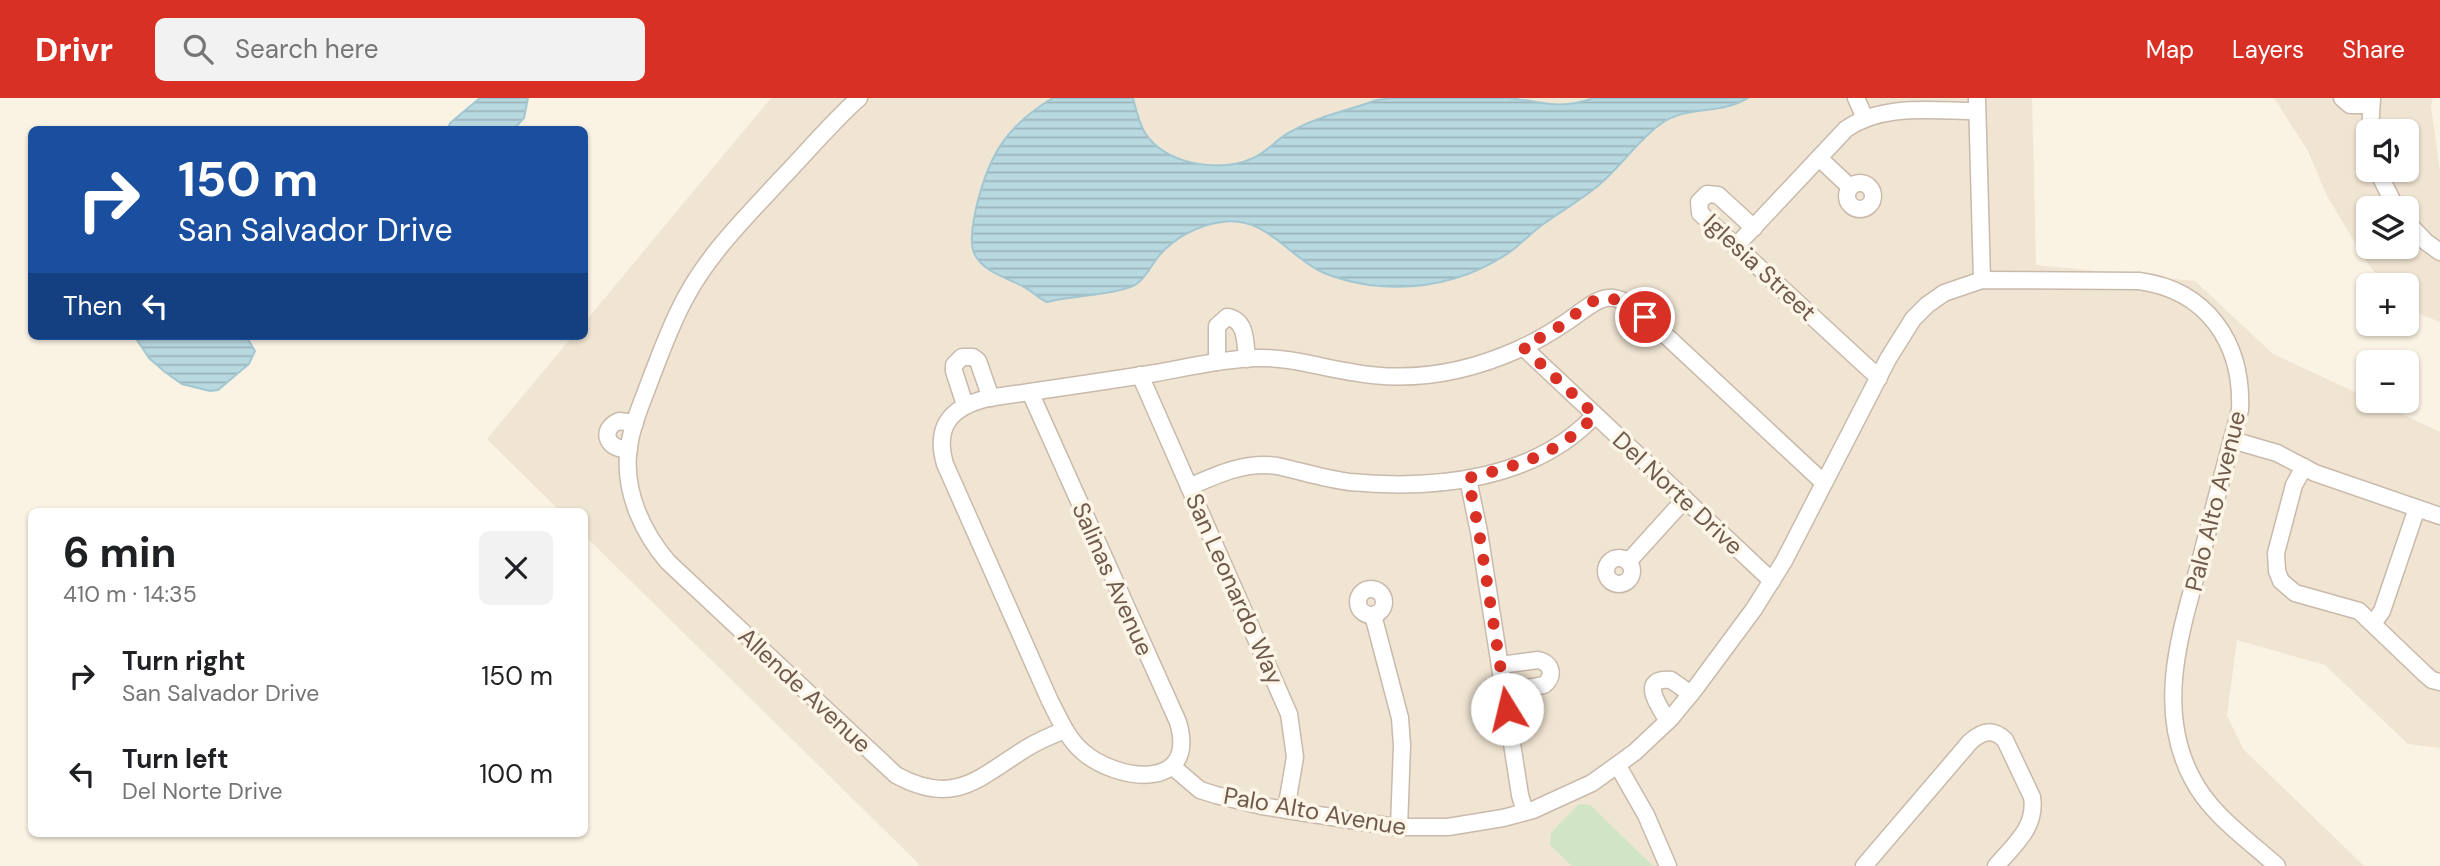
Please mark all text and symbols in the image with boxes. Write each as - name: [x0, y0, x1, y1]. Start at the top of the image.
- search box: [155, 18, 645, 81]
- text: Drivr: [35, 28, 113, 71]
- icon: search: [179, 30, 217, 68]
- text: Search here: [235, 32, 378, 66]
- text: Map: [2146, 34, 2194, 65]
- text: Layers: [2232, 34, 2304, 65]
- text: Share: [2342, 34, 2405, 65]
- map controls: [2356, 119, 2419, 413]
- button: sound: [2356, 119, 2419, 182]
- text: 150 m: [178, 147, 318, 211]
- icon: right: [63, 154, 154, 245]
- button: layers: [2356, 196, 2419, 259]
- street label: Iglesia Street: [1697, 207, 1823, 327]
- text: San Salvador Drive: [178, 209, 453, 251]
- button: +: [2356, 273, 2419, 336]
- icon: left: [136, 287, 174, 325]
- pin: [1615, 287, 1675, 347]
- text: Then: [63, 289, 122, 323]
- icon: arrive: [1626, 298, 1664, 336]
- button: −: [2356, 350, 2419, 413]
- street label: Palo Alto Avenue: [2178, 408, 2252, 594]
- street label: Del Norte Drive: [1606, 425, 1750, 561]
- street label: San Leonardo Way: [1179, 489, 1291, 689]
- street label: Salinas Avenue: [1065, 497, 1161, 661]
- text: 6 min: [63, 525, 176, 580]
- button: close: [479, 531, 553, 605]
- text: 410 m · 14:35: [63, 579, 197, 609]
- street label: Allende Avenue: [732, 620, 878, 760]
- text: Turn right: [122, 644, 246, 678]
- icon: right: [63, 657, 101, 695]
- text: 150 m: [481, 659, 553, 693]
- position arrow: [1470, 672, 1544, 746]
- text: San Salvador Drive: [122, 678, 319, 708]
- text: Turn left: [122, 742, 229, 776]
- icon: left: [63, 755, 101, 793]
- text: 100 m: [479, 757, 553, 791]
- text: Del Norte Drive: [122, 776, 283, 806]
- street label: Palo Alto Avenue: [1221, 780, 1409, 842]

